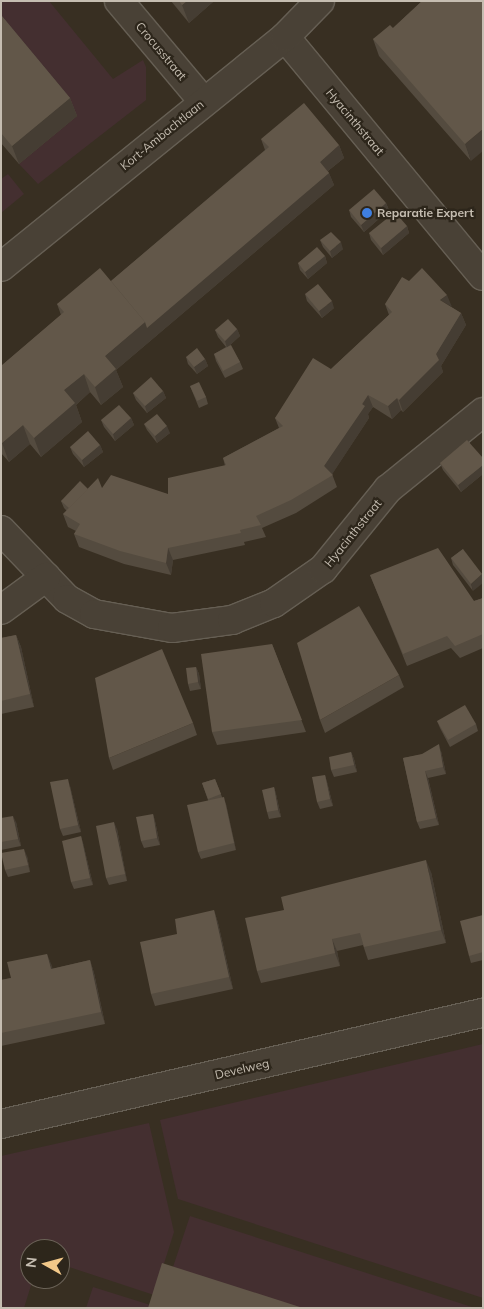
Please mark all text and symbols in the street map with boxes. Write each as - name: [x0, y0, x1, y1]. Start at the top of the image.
- street label: Crocusstraat: [133, 19, 189, 83]
- street label: Hyacinthstraat: [323, 86, 387, 158]
- street label: Kort-Ambachtlaan: [117, 97, 207, 173]
- place label: Reparatie Expert: [377, 206, 474, 220]
- marker: Reparatie Expert: [361, 207, 373, 219]
- street label: Hyacinthstraat: [321, 496, 385, 570]
- street label: Develweg: [213, 1056, 271, 1082]
- north arrow: [20, 1239, 70, 1289]
- text: N: [22, 1256, 41, 1269]

